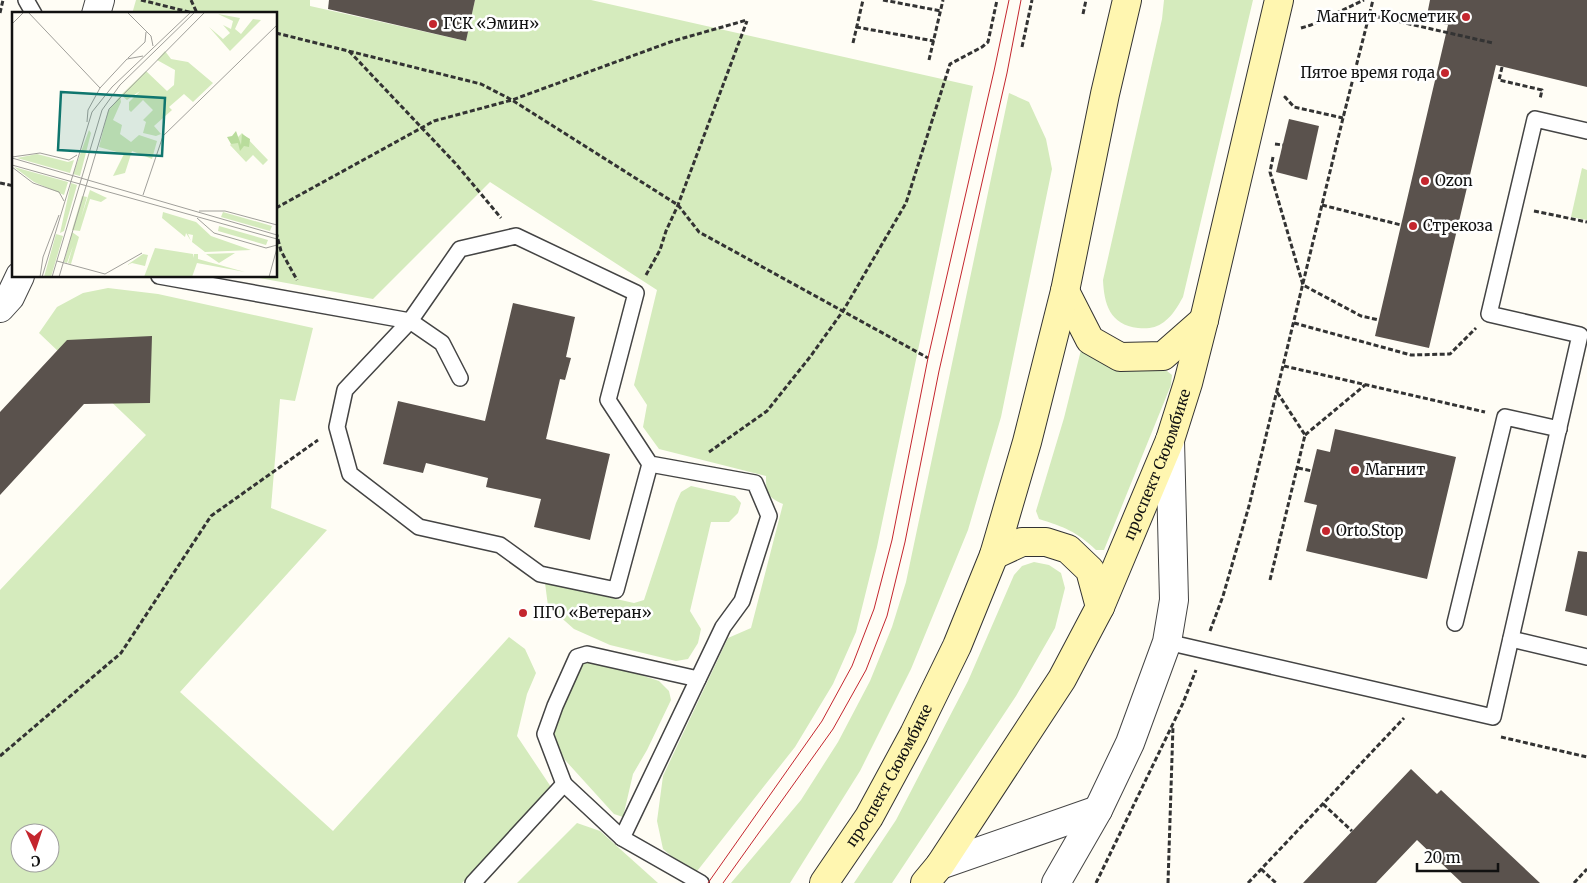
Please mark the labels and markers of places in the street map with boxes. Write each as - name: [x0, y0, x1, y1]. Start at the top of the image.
- place label: Магнит Косметик: [1316, 7, 1456, 26]
- marker: Магнит Косметик: [1460, 11, 1472, 23]
- place label: ГСК «Эмин»: [443, 14, 539, 33]
- marker: ГСК «Эмин»: [427, 18, 439, 30]
- place label: Пятое время года: [1300, 63, 1435, 82]
- marker: Пятое время года: [1439, 67, 1451, 79]
- place label: Ozon: [1435, 171, 1473, 190]
- marker: Ozon: [1419, 175, 1431, 187]
- place label: Стрекоза: [1423, 216, 1493, 235]
- marker: Стрекоза: [1407, 220, 1419, 232]
- place label: Магнит: [1365, 460, 1425, 479]
- marker: Магнит: [1349, 464, 1361, 476]
- place label: Orto.Stop: [1336, 521, 1403, 540]
- marker: Orto.Stop: [1320, 525, 1332, 537]
- place label: ПГО «Ветеран»: [533, 603, 652, 622]
- marker: ПГО «Ветеран»: [517, 607, 529, 619]

